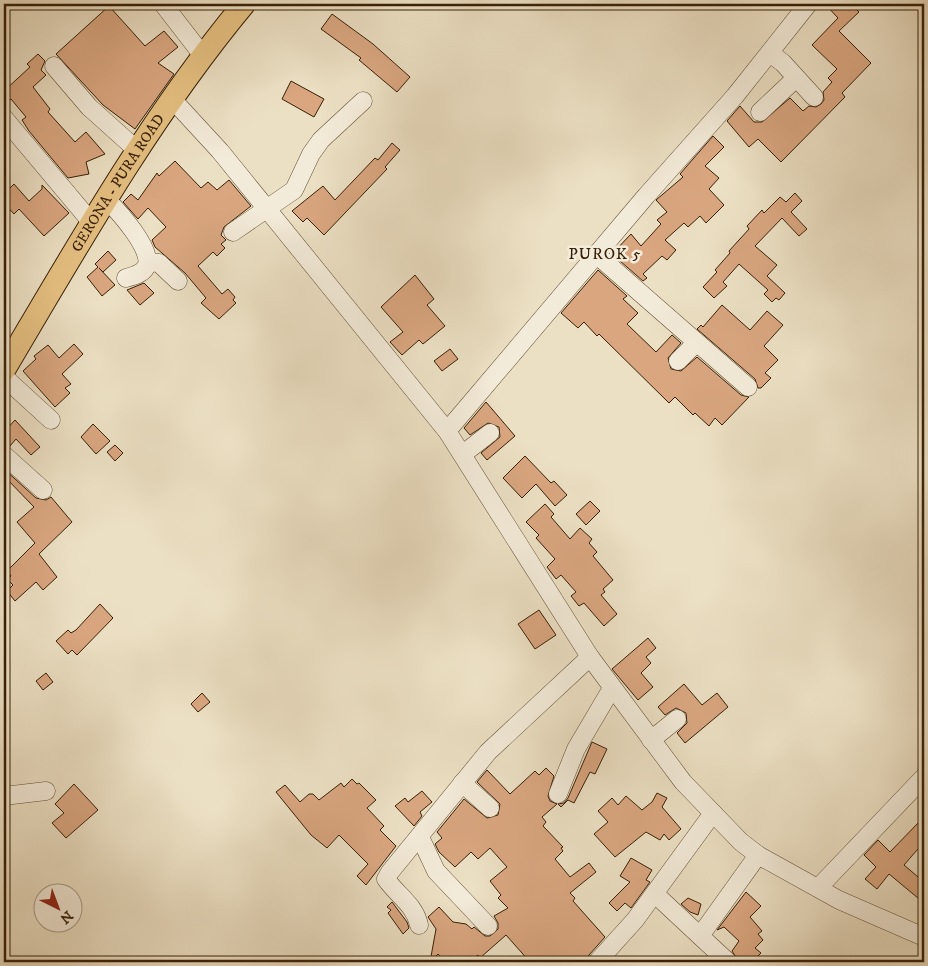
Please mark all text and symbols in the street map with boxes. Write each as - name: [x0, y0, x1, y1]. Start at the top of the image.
- street label: GERONA - PURA ROAD: [67, 110, 169, 255]
- district label: PUROK 5: [569, 244, 641, 264]
- north arrow: [32, 884, 82, 934]
- text: N: [55, 906, 76, 928]

